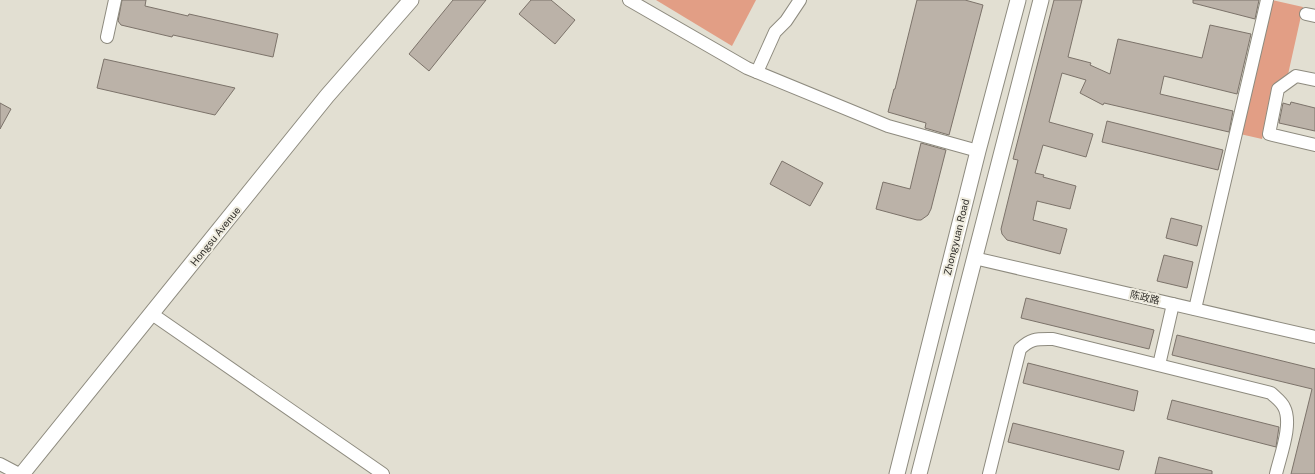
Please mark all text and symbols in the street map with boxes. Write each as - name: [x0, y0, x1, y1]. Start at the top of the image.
- street label: Zhongyuan Road: [941, 198, 971, 276]
- street label: Hongsu Avenue: [187, 204, 243, 268]
- street label: 陈政路: [1129, 288, 1161, 306]

